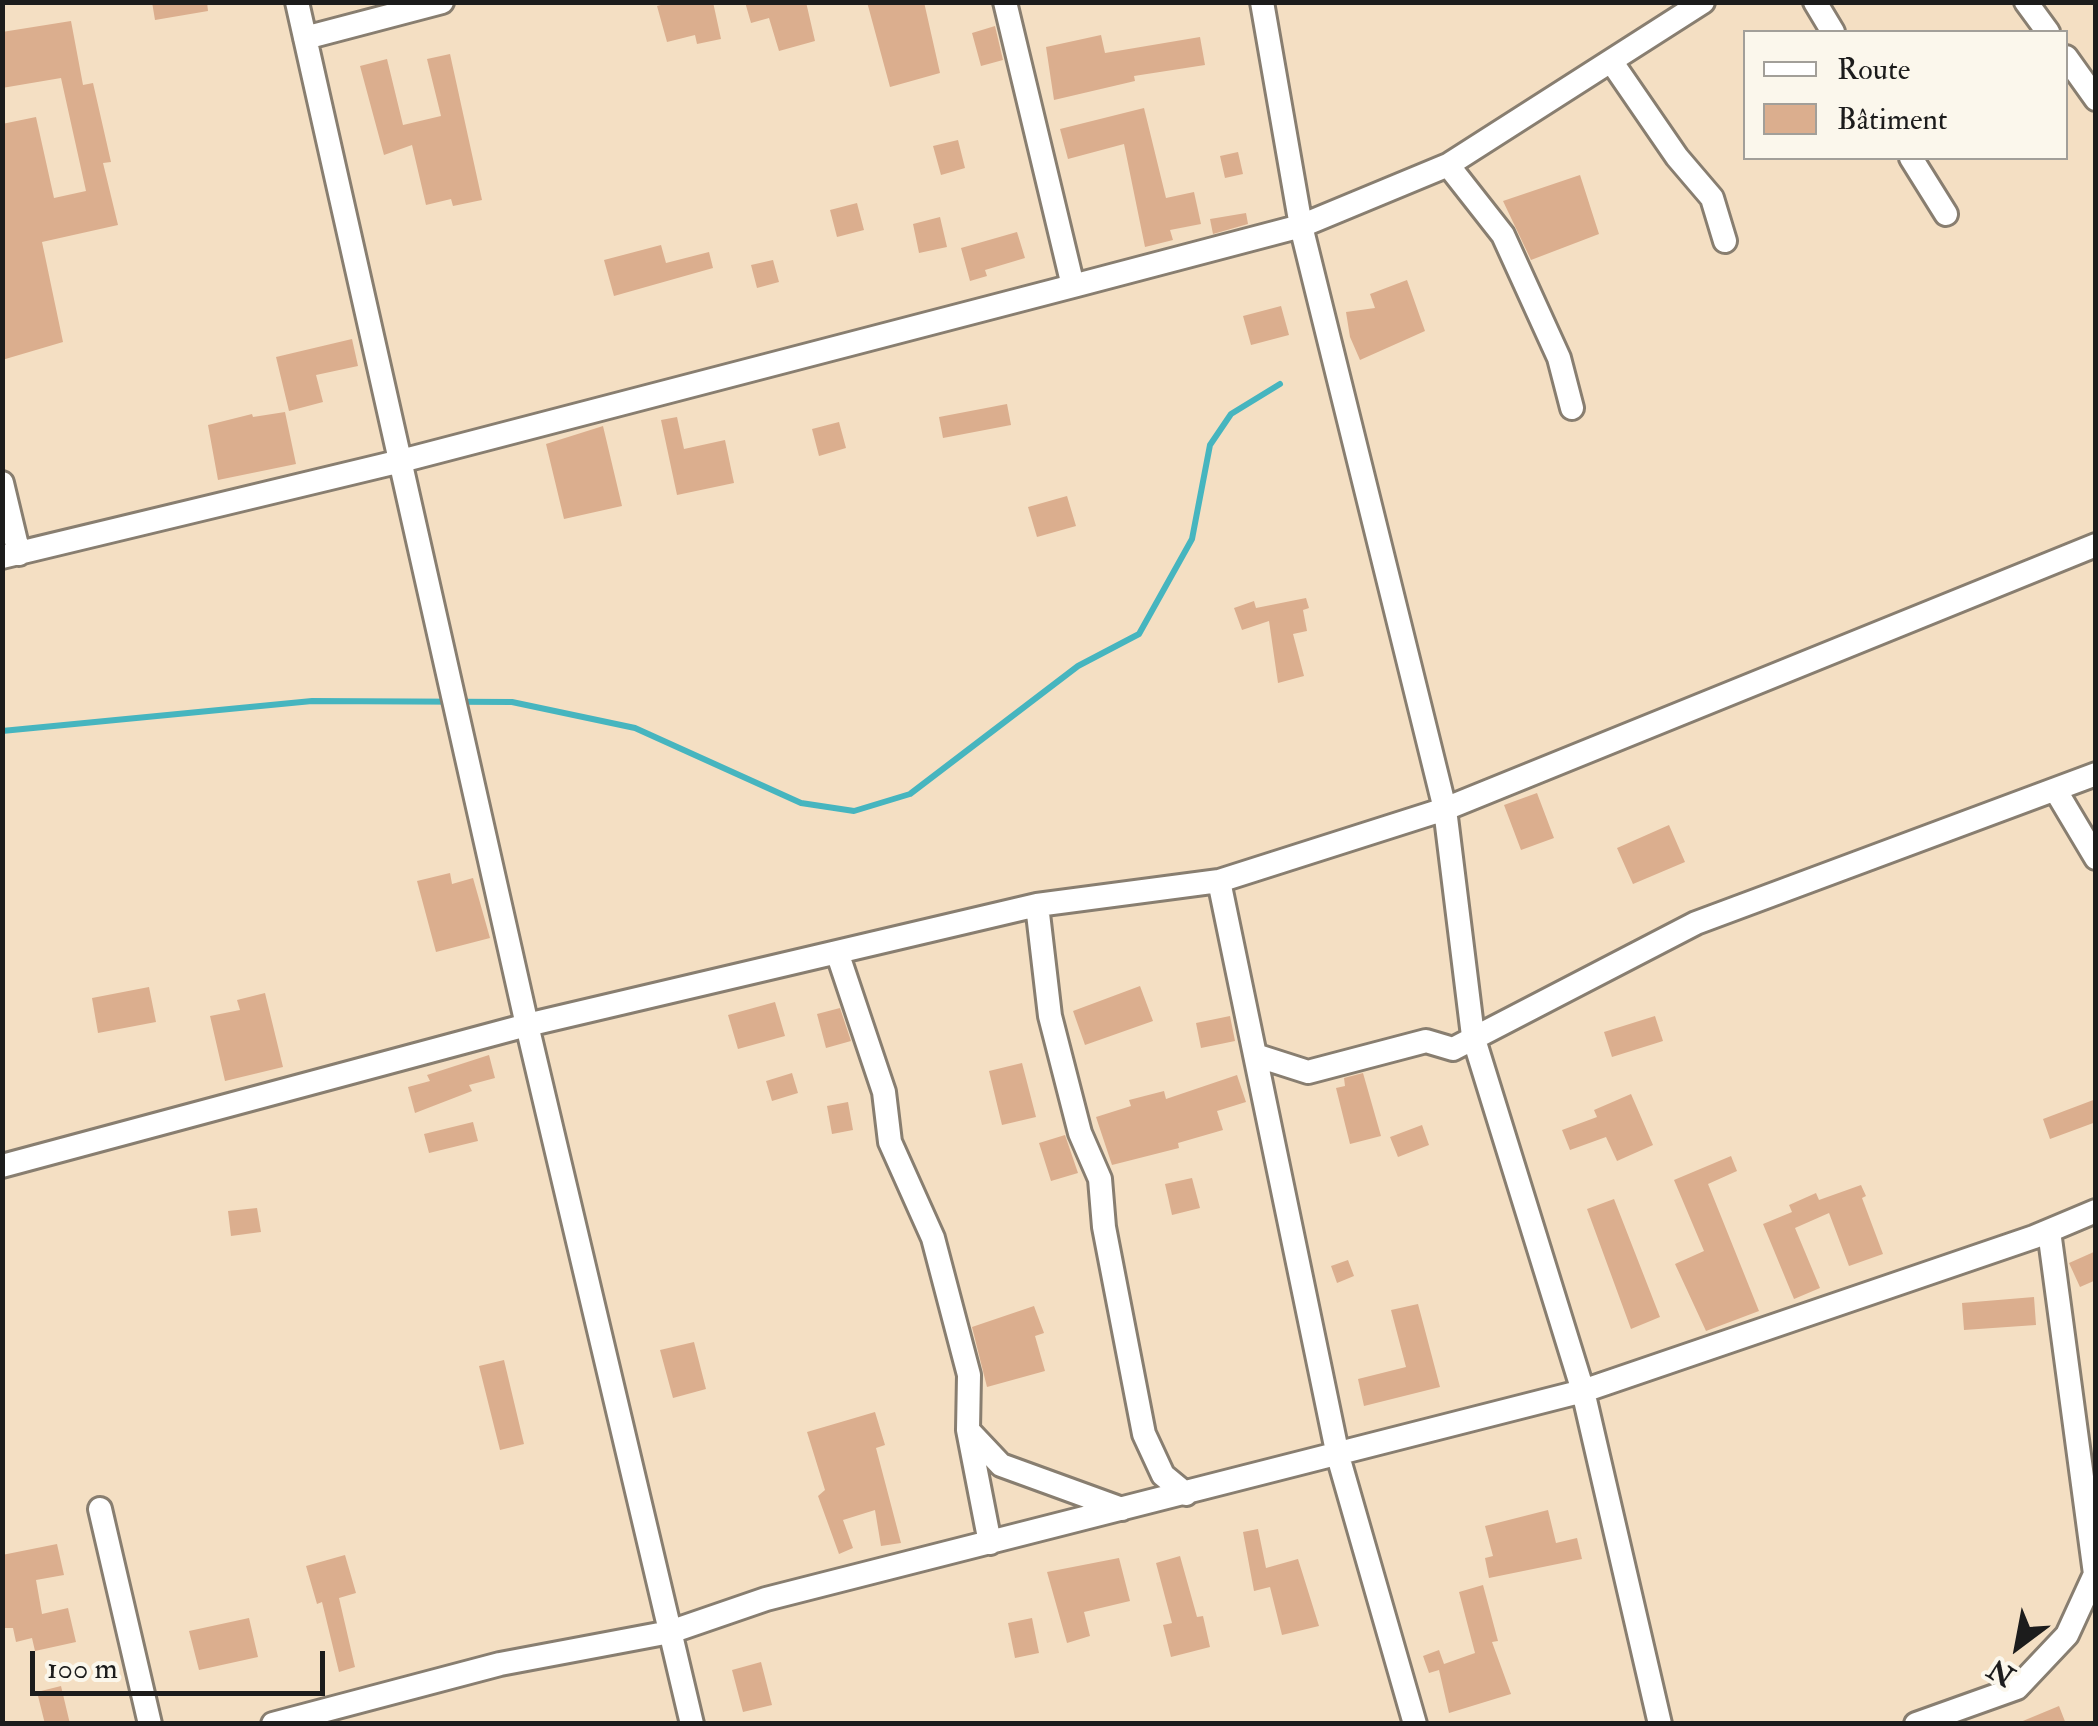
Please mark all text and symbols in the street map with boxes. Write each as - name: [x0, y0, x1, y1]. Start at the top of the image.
- legend: [1743, 30, 2068, 160]
- text: Route: [1837, 51, 1910, 88]
- text: Bâtiment: [1837, 101, 1947, 138]
- north arrow: [1968, 1596, 2068, 1696]
- scale bar: [35, 1631, 330, 1693]
- text: 100 m: [47, 1650, 118, 1687]
- text: N: [1982, 1650, 2022, 1693]

